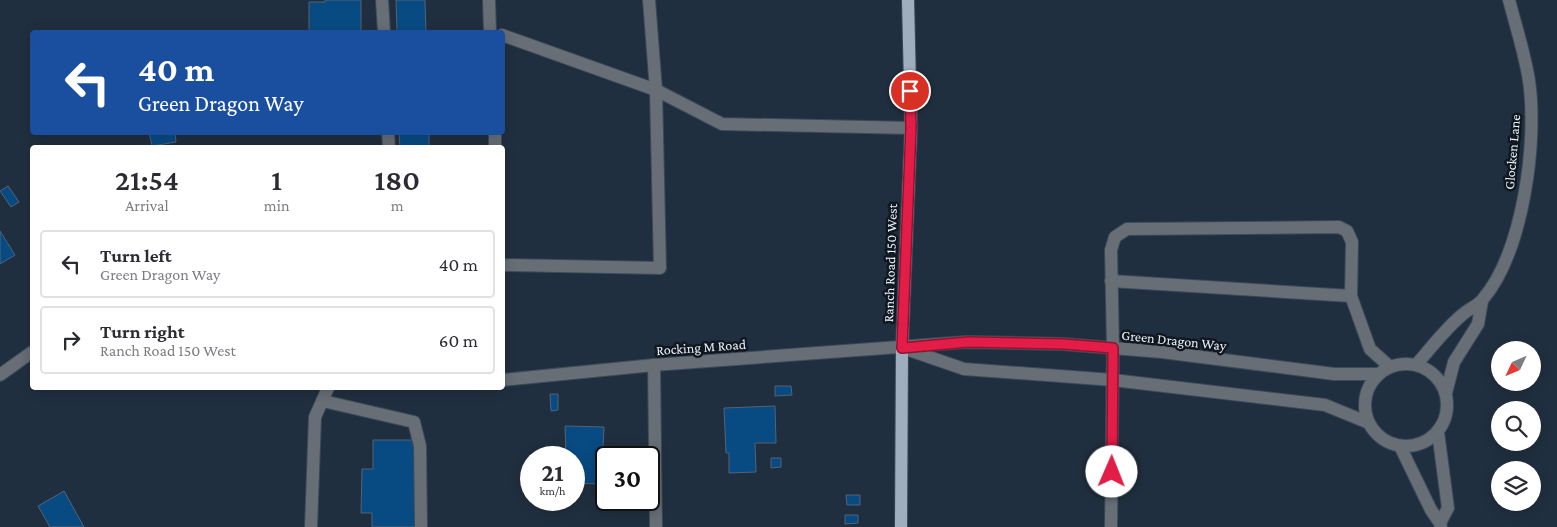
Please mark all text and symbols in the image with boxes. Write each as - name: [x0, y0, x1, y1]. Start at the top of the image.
- icon: left: [55, 50, 120, 115]
- text: 40 m: [138, 50, 215, 89]
- pin: [889, 70, 931, 112]
- icon: arrive: [896, 77, 924, 105]
- text: Green Dragon Way: [138, 91, 304, 116]
- street label: Glocken Lane: [1501, 114, 1523, 190]
- text: 21:54: [115, 163, 179, 196]
- text: 1: [271, 163, 282, 196]
- text: 180: [375, 163, 420, 196]
- text: Arrival: [125, 197, 169, 214]
- text: min: [264, 197, 289, 214]
- text: m: [391, 197, 404, 214]
- street label: Ranch Road 150 West: [880, 203, 900, 323]
- text: Turn left: [100, 245, 172, 266]
- icon: left: [57, 250, 85, 278]
- text: 40 m: [439, 254, 478, 275]
- text: Green Dragon Way: [100, 266, 220, 283]
- text: Turn right: [100, 321, 185, 342]
- icon: right: [57, 326, 85, 354]
- street label: Green Dragon Way: [1121, 327, 1228, 354]
- text: 60 m: [439, 330, 478, 351]
- street label: Rocking M Road: [655, 336, 747, 358]
- north arrow: [1491, 341, 1541, 391]
- map controls: [1491, 341, 1541, 511]
- text: Ranch Road 150 West: [100, 342, 236, 359]
- button: search: [1491, 401, 1541, 451]
- position arrow: [1085, 445, 1137, 497]
- speed limit sign: 30: [595, 446, 660, 511]
- text: 21: [541, 459, 564, 486]
- button: layers: [1491, 461, 1541, 511]
- text: km/h: [540, 484, 565, 498]

